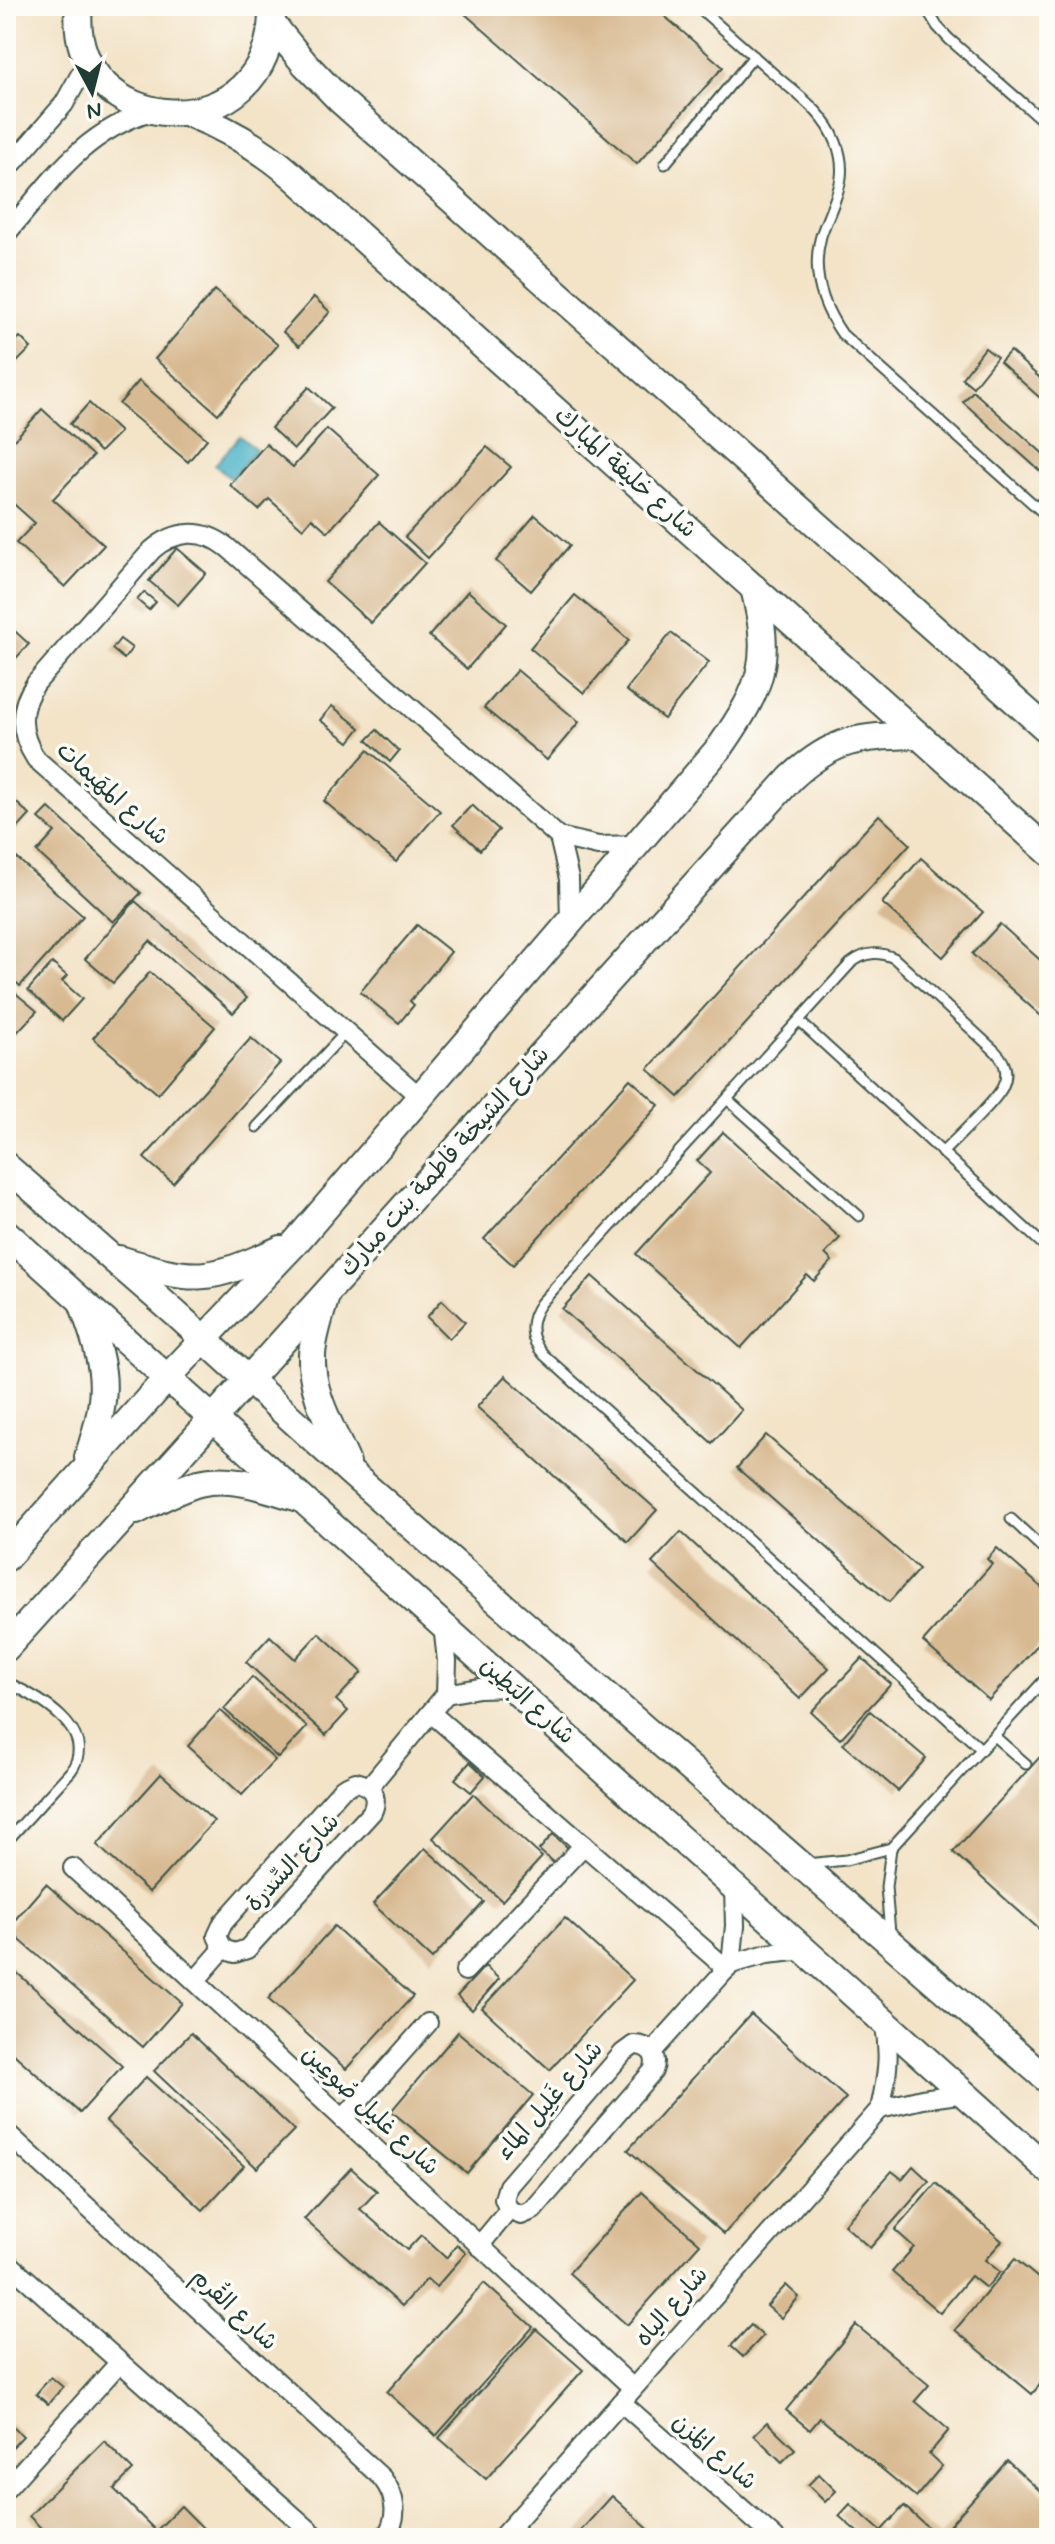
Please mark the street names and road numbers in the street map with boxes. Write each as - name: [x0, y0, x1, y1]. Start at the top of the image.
- street label: شارع خليفة المبارك: [547, 401, 703, 545]
- street label: شارع المهَيمات: [49, 735, 175, 853]
- street label: شارع الشيخة فاطمة بنت مبارك: [333, 1040, 557, 1284]
- street label: شارع البَطِين: [473, 1650, 581, 1752]
- street label: شارع السِّدرة: [239, 1807, 347, 1919]
- street label: شارع غَلِيل الماء: [490, 2035, 610, 2167]
- street label: شارع غليل صُوعِين: [295, 2039, 445, 2183]
- street label: شارع الياه: [629, 2260, 715, 2354]
- street label: شارع القُرم: [183, 2261, 285, 2359]
- street label: شارع المُزن: [665, 2407, 763, 2497]

